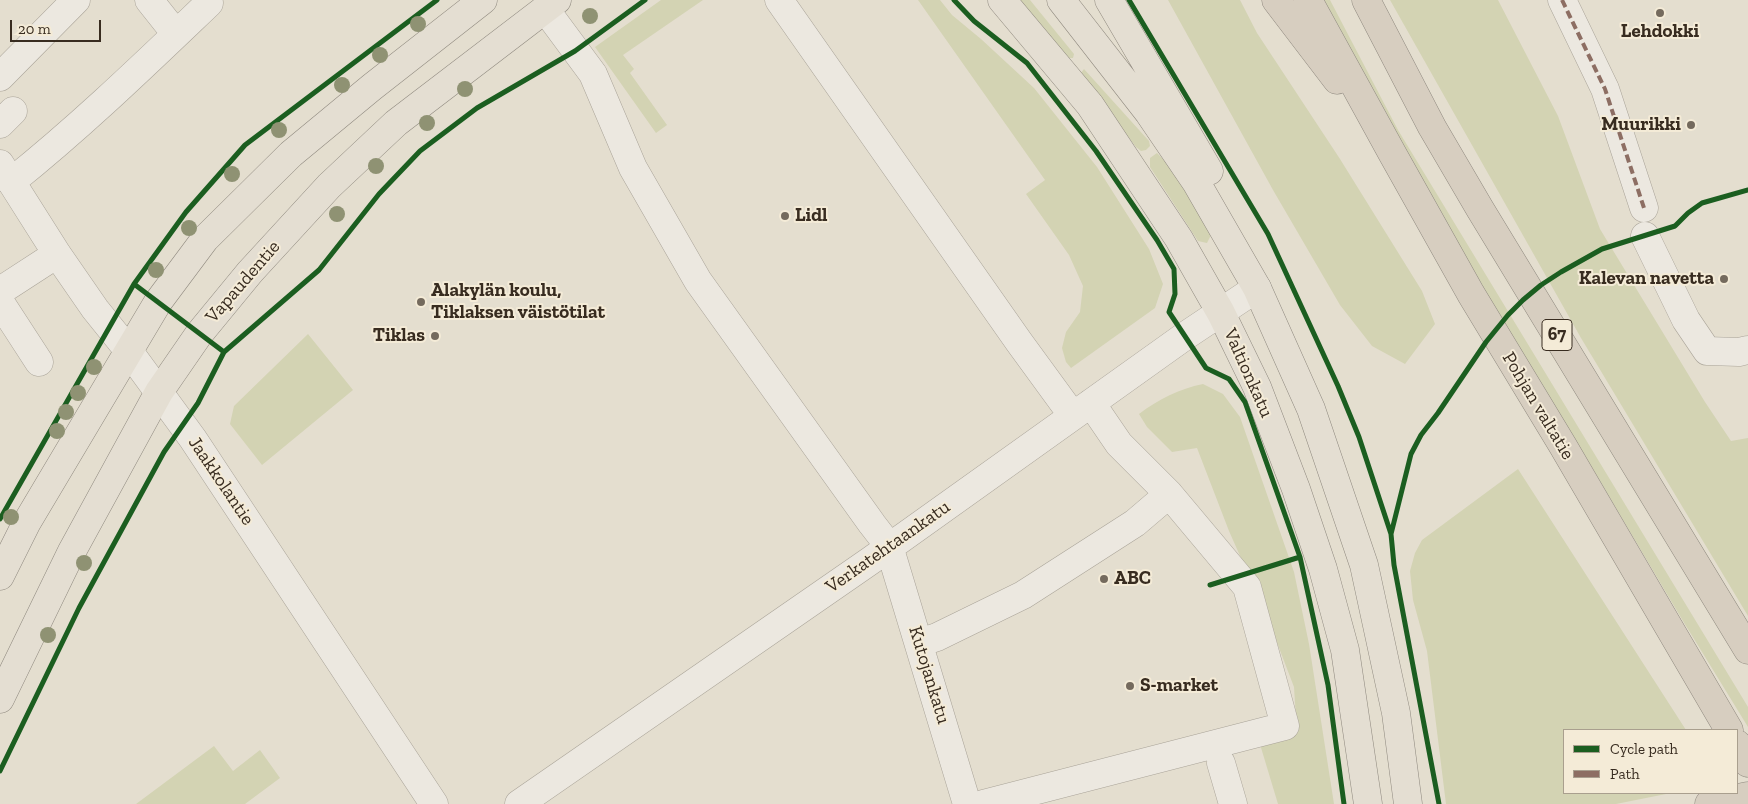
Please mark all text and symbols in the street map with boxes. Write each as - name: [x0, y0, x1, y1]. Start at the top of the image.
- marker: Lehdokki: [1654, 7, 1666, 19]
- scale bar: [12, 10, 104, 42]
- text: 20 m: [18, 20, 51, 38]
- place label: Lehdokki: [1621, 21, 1699, 43]
- place label: Muurikki: [1601, 114, 1681, 136]
- marker: Muurikki: [1685, 119, 1697, 131]
- place label: Lidl: [795, 205, 828, 227]
- marker: Lidl: [779, 210, 791, 222]
- street label: Vapaudentie: [201, 236, 285, 328]
- place label: Kalevan navetta: [1579, 268, 1714, 290]
- marker: Kalevan navetta: [1718, 273, 1730, 285]
- place label: Alakylän koulu, Tiklaksen väistötilat: [431, 280, 605, 324]
- marker: Alakylän koulu, Tiklaksen väistötilat: [415, 296, 427, 308]
- road number: 67: [1542, 320, 1572, 350]
- place label: Tiklas: [373, 325, 425, 347]
- street label: Valtionkatu: [1218, 325, 1278, 421]
- marker: Tiklas: [429, 330, 441, 342]
- street label: Pohjan valtatie: [1497, 348, 1579, 464]
- street label: Jaakkolantie: [183, 432, 259, 530]
- street label: Verkatehtaankatu: [821, 496, 955, 598]
- place label: ABC: [1114, 568, 1151, 590]
- marker: ABC: [1098, 573, 1110, 585]
- street label: Kutojankatu: [903, 623, 955, 727]
- place label: S-market: [1140, 675, 1218, 697]
- marker: S-market: [1124, 680, 1136, 692]
- legend: [1563, 729, 1738, 794]
- text: Cycle path: [1610, 740, 1678, 758]
- text: Path: [1610, 765, 1640, 783]

